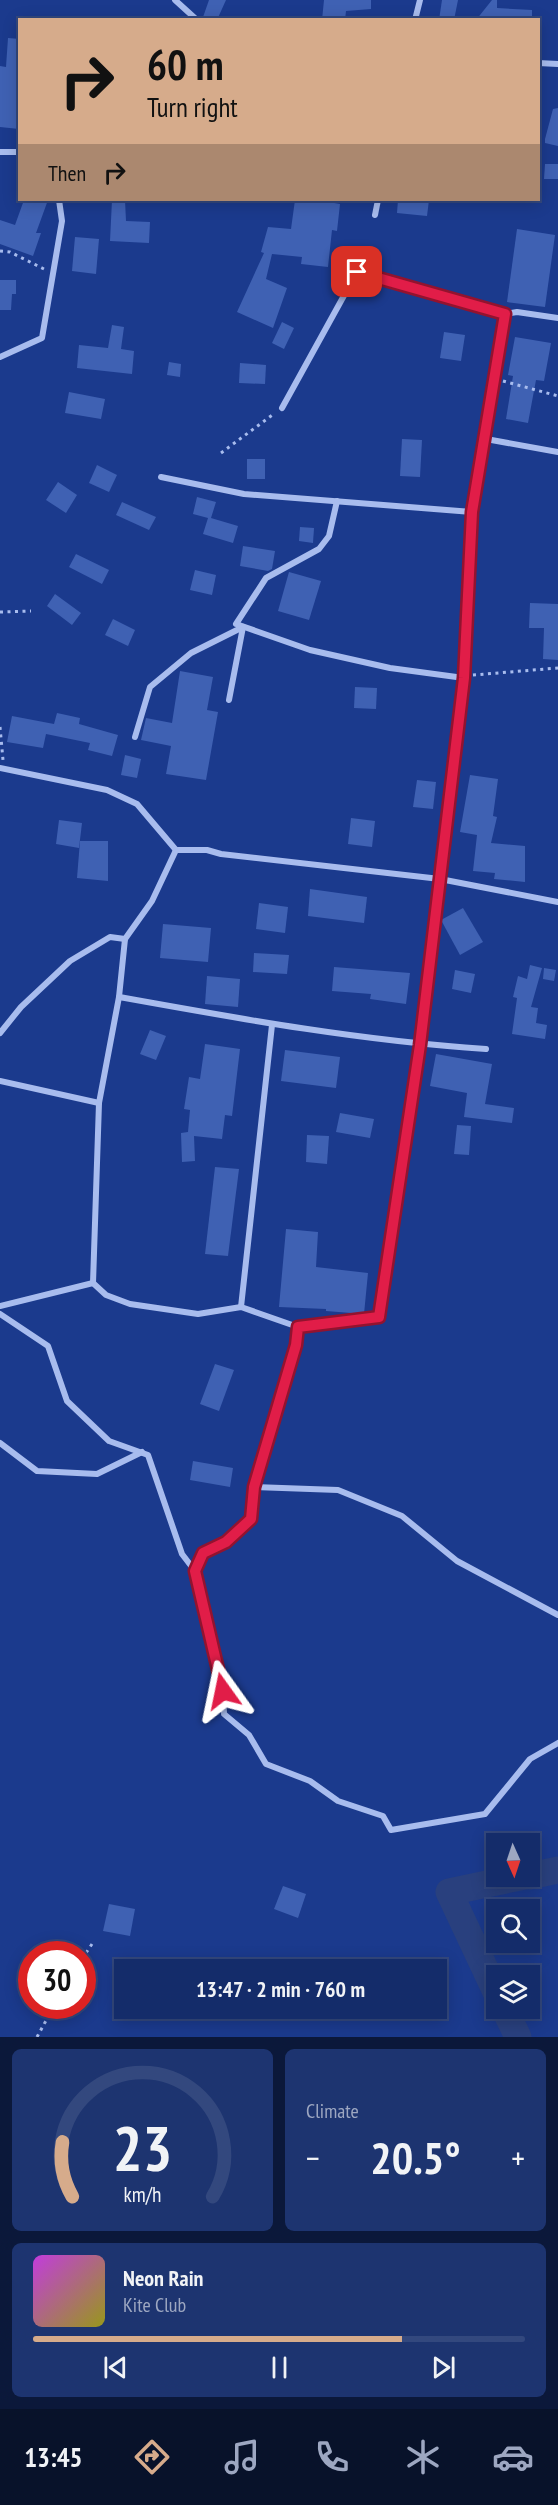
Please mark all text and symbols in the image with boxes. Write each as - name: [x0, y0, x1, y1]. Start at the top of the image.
- text: 60 m: [147, 37, 224, 92]
- icon: right: [48, 42, 126, 120]
- text: Turn right: [147, 90, 238, 124]
- icon: right: [98, 156, 131, 189]
- text: Then: [48, 159, 86, 187]
- pin: [331, 246, 382, 297]
- icon: arrive: [340, 255, 373, 288]
- position arrow: [191, 1659, 255, 1723]
- north arrow: [486, 1833, 540, 1887]
- map controls: [486, 1833, 540, 2019]
- button: search: [486, 1899, 540, 1953]
- speed limit sign: 30: [18, 1941, 96, 2019]
- button: layers: [486, 1965, 540, 2019]
- text: 13:47 · 2 min · 760 m: [196, 1975, 365, 2003]
- text: Climate: [306, 2098, 359, 2124]
- text: 23: [113, 2107, 172, 2188]
- text: 20.5°: [370, 2128, 461, 2186]
- text: −: [306, 2136, 320, 2179]
- text: +: [511, 2136, 525, 2179]
- text: km/h: [123, 2180, 162, 2208]
- text: Neon Rain: [123, 2264, 203, 2292]
- text: Kite Club: [123, 2292, 186, 2318]
- icon: previous: [99, 2351, 132, 2384]
- icon: pause: [263, 2351, 296, 2384]
- icon: next: [427, 2351, 460, 2384]
- icon: directions: [131, 2436, 173, 2478]
- icon: music: [221, 2436, 263, 2478]
- icon: phone: [311, 2436, 353, 2478]
- icon: climate: [402, 2436, 444, 2478]
- icon: car: [492, 2436, 534, 2478]
- text: 13:45: [24, 2440, 83, 2474]

